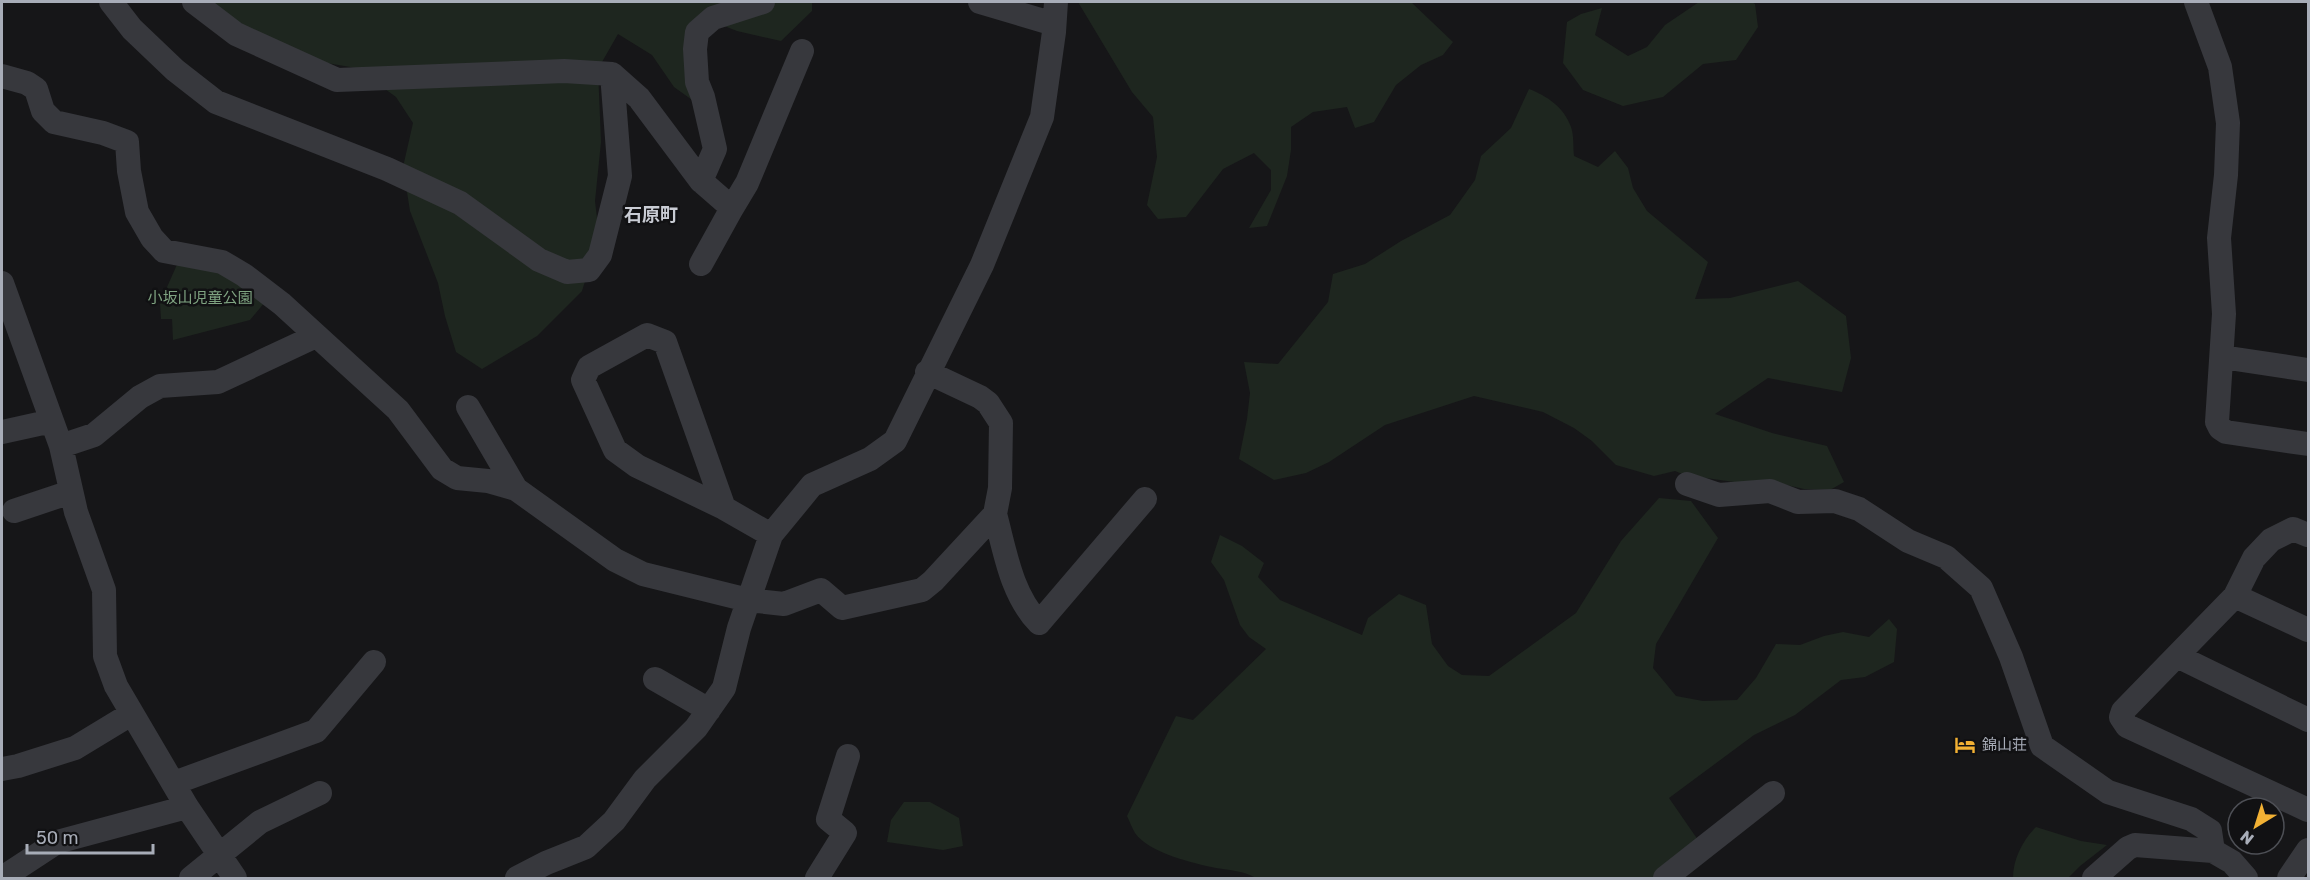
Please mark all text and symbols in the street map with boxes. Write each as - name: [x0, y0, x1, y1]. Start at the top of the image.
- district label: 石原町: [624, 204, 678, 226]
- park label: 小坂山児童公園: [147, 289, 253, 307]
- hotel icon: 錦山荘: [1953, 733, 1977, 757]
- place label: 錦山荘: [1982, 736, 2027, 754]
- north arrow: [2226, 796, 2286, 856]
- scale bar: [27, 817, 153, 855]
- text: N: [2237, 826, 2257, 848]
- text: 50 m: [36, 827, 79, 849]

